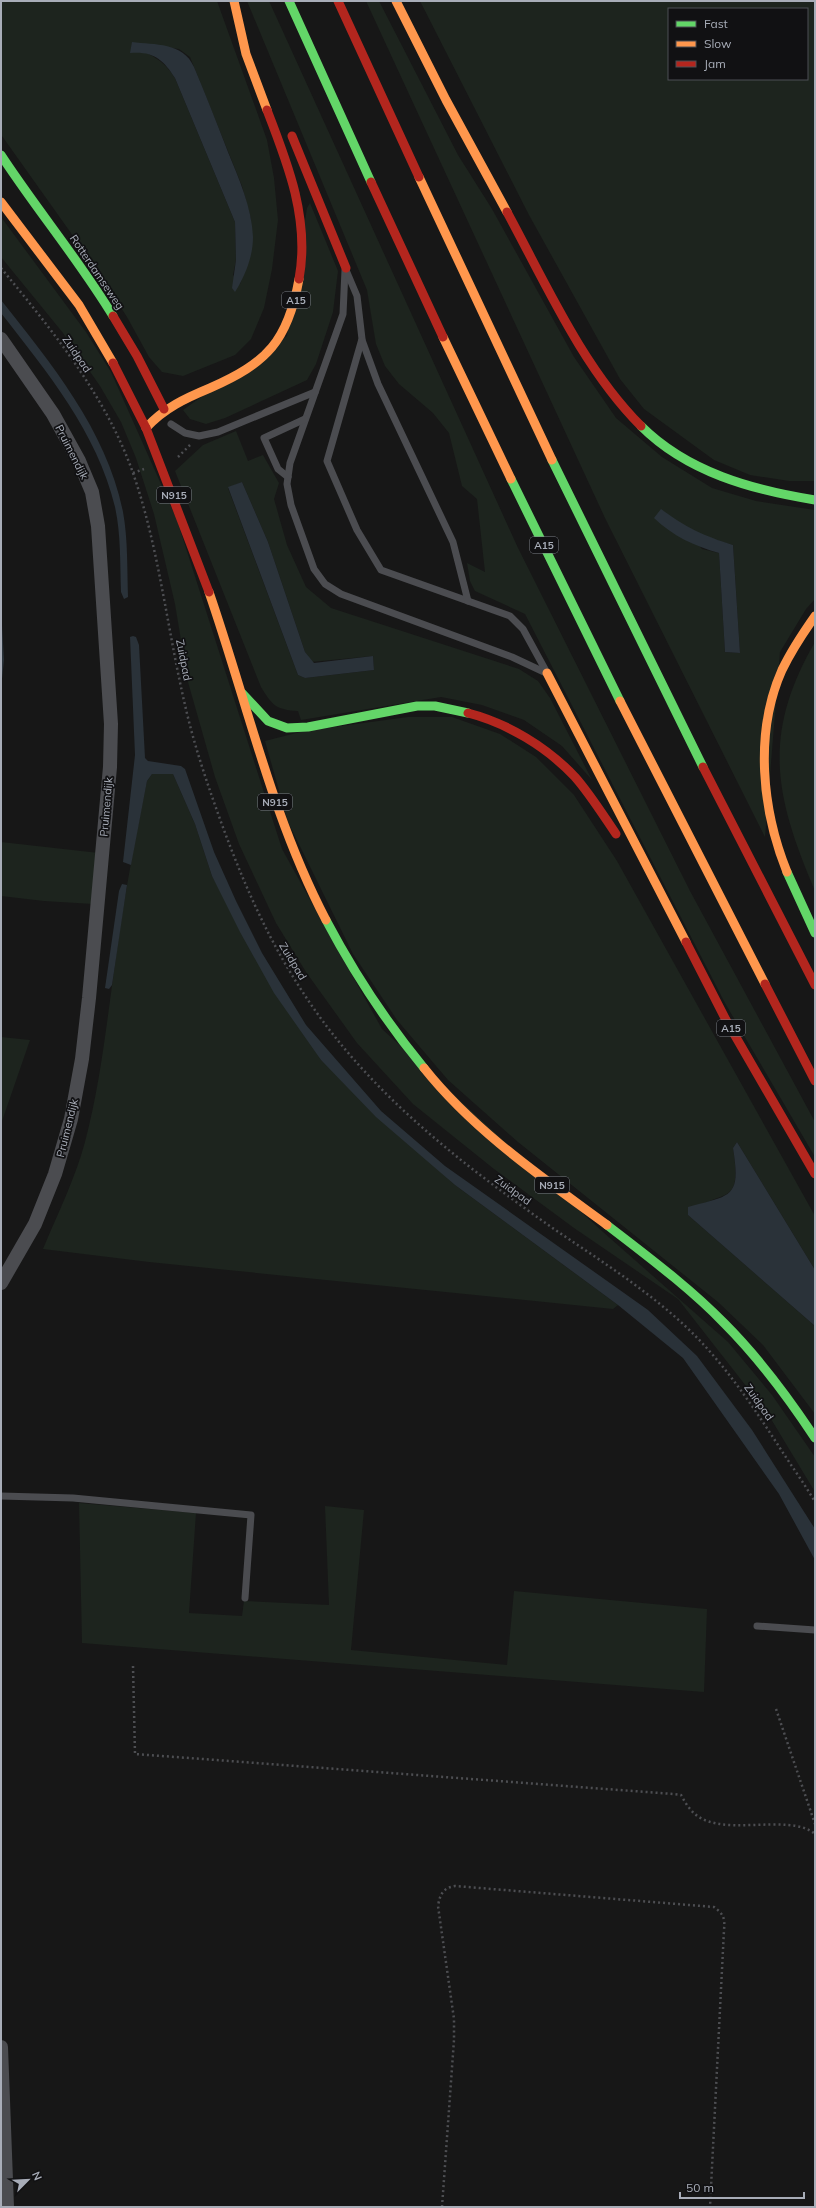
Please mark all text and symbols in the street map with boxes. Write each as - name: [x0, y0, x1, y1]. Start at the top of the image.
- legend: [668, 8, 808, 80]
- text: Fast: [704, 16, 728, 31]
- text: Slow: [704, 36, 732, 51]
- text: Jam: [704, 56, 726, 71]
- street label: Rotterdamseweg: [67, 232, 127, 312]
- road number: A15: [282, 292, 310, 308]
- street label: Zuidpad: [60, 333, 94, 375]
- street label: Pruimendijk: [52, 422, 92, 482]
- road number: N915: [157, 487, 191, 503]
- road number: A15: [530, 537, 558, 553]
- street label: Zuidpad: [173, 638, 195, 682]
- street label: Pruimendijk: [96, 776, 116, 837]
- road number: N915: [258, 794, 292, 810]
- street label: Zuidpad: [276, 939, 310, 983]
- road number: A15: [717, 1020, 745, 1036]
- street label: Pruimendijk: [53, 1097, 81, 1159]
- street label: Zuidpad: [492, 1172, 534, 1208]
- road number: N915: [535, 1177, 569, 1193]
- street label: Zuidpad: [741, 1381, 777, 1423]
- north arrow: [8, 2160, 48, 2200]
- text: N: [29, 2169, 45, 2183]
- scale bar: [680, 2174, 804, 2200]
- text: 50 m: [686, 2180, 714, 2195]

